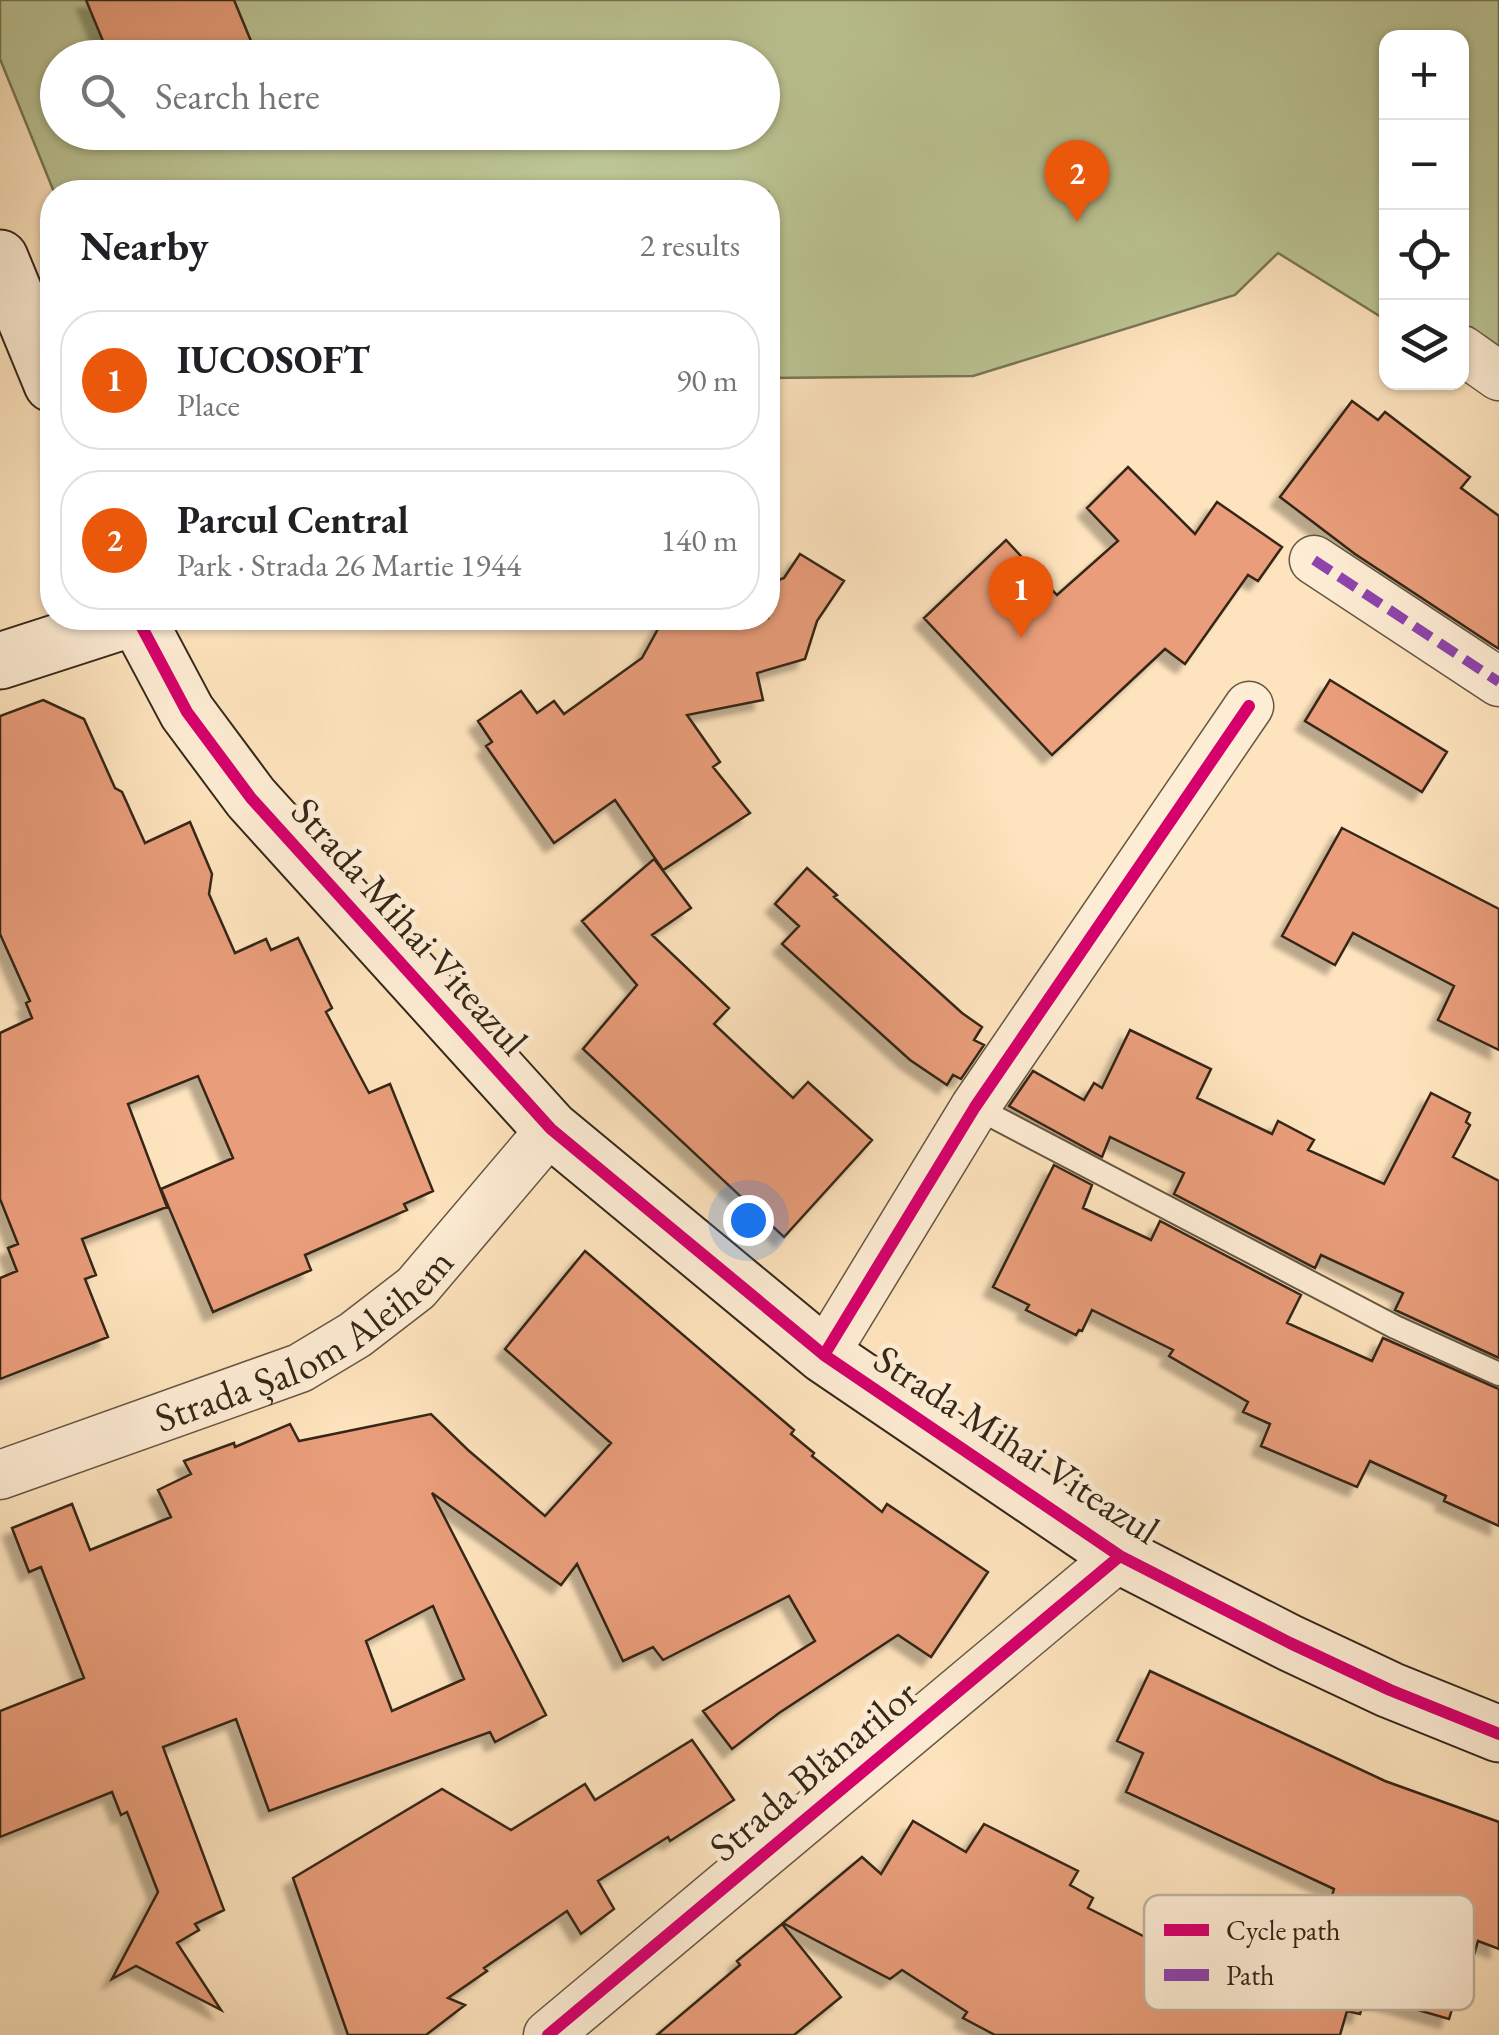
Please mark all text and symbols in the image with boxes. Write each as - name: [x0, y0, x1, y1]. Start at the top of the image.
- map controls: [1379, 30, 1469, 390]
- button: +: [1379, 30, 1469, 120]
- search box: [40, 40, 780, 150]
- icon: search: [75, 68, 130, 123]
- text: Search here: [155, 71, 320, 120]
- button: −: [1379, 120, 1469, 210]
- pin: 2: [1044, 140, 1110, 222]
- button: locate: [1379, 210, 1469, 300]
- text: Nearby: [80, 218, 209, 273]
- text: 2 results: [640, 224, 740, 266]
- button: layers: [1379, 300, 1469, 390]
- text: IUCOSOFT: [177, 335, 370, 384]
- text: 1: [106, 359, 123, 401]
- text: 90 m: [676, 359, 738, 401]
- text: Place: [177, 384, 240, 426]
- text: Parcul Central: [177, 495, 409, 544]
- text: 2: [106, 519, 123, 561]
- text: 140 m: [661, 519, 738, 561]
- text: Park · Strada 26 Martie 1944: [177, 544, 521, 586]
- pin: 1: [988, 556, 1054, 638]
- street label: Strada Mihai Viteazul: [280, 786, 540, 1066]
- your location: [723, 1195, 774, 1246]
- street label: Strada Șalom Aleihem: [148, 1237, 464, 1444]
- street label: Strada Mihai Viteazul: [865, 1332, 1169, 1556]
- street label: Strada Blănarilor: [698, 1667, 929, 1872]
- legend: [1144, 1895, 1474, 2010]
- text: Cycle path: [1226, 1912, 1340, 1948]
- text: Path: [1226, 1957, 1274, 1993]

